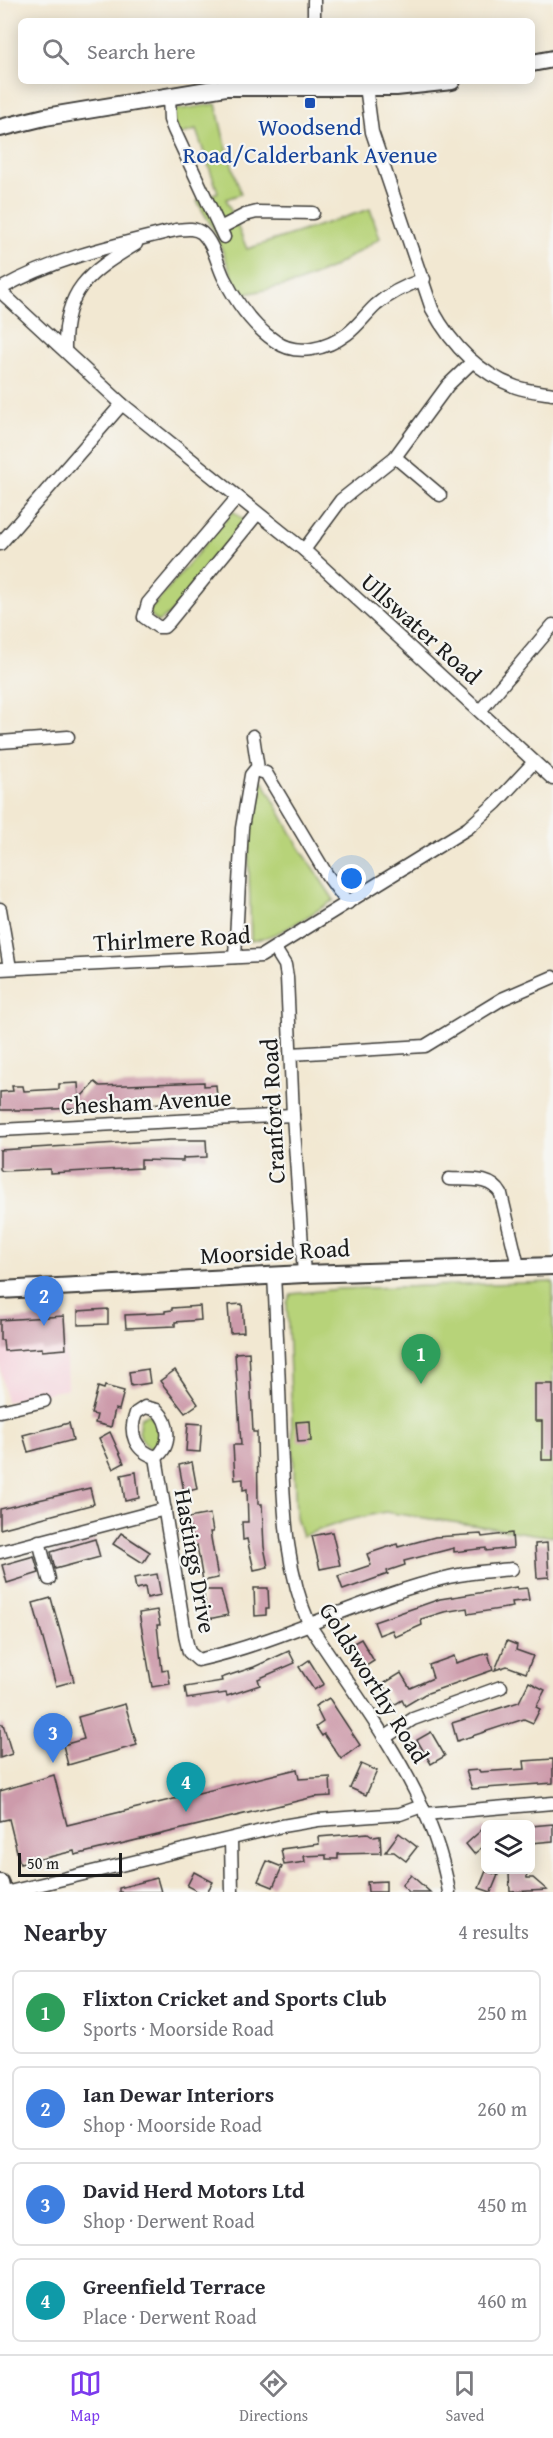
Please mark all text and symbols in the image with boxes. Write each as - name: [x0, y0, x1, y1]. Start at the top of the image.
- search box: [18, 18, 535, 84]
- icon: search: [39, 35, 72, 68]
- text: Search here: [87, 35, 196, 67]
- marker: Woodsend Road/Calderbank Avenue: [303, 96, 317, 110]
- place label: Woodsend Road/Calderbank Avenue: [182, 109, 438, 172]
- street label: Ullswater Road: [353, 565, 490, 693]
- your location: [337, 864, 366, 893]
- street label: Thirlmere Road: [92, 917, 252, 960]
- street label: Cranford Road: [251, 1037, 294, 1185]
- street label: Chesham Avenue: [60, 1080, 232, 1123]
- street label: Moorside Road: [199, 1230, 351, 1273]
- pin: 2: [24, 1276, 63, 1326]
- pin: 1: [402, 1334, 440, 1384]
- street label: Hastings Drive: [166, 1486, 225, 1636]
- street label: Goldsworthy Road: [311, 1596, 438, 1770]
- pin: 3: [34, 1714, 72, 1763]
- pin: 4: [166, 1762, 206, 1812]
- map controls: [481, 1820, 535, 1874]
- button: layers: [481, 1820, 535, 1874]
- scale bar: [18, 1850, 122, 1878]
- text: 50 m: [27, 1851, 59, 1875]
- text: Nearby: [24, 1912, 107, 1951]
- text: 4 results: [458, 1917, 529, 1946]
- text: Flixton Cricket and Sports Club: [83, 1982, 387, 2014]
- text: 1: [40, 1998, 51, 2027]
- text: 250 m: [477, 1998, 527, 2027]
- text: Sports · Moorside Road: [83, 2014, 274, 2043]
- text: Ian Dewar Interiors: [83, 2078, 274, 2110]
- text: 2: [40, 2094, 51, 2123]
- text: 260 m: [477, 2094, 527, 2123]
- text: Shop · Moorside Road: [83, 2110, 262, 2139]
- text: David Herd Motors Ltd: [83, 2174, 305, 2206]
- text: 3: [40, 2190, 51, 2219]
- text: 450 m: [477, 2190, 527, 2219]
- text: Shop · Derwent Road: [83, 2206, 255, 2235]
- text: Greenfield Terrace: [83, 2270, 266, 2302]
- text: 4: [40, 2286, 51, 2315]
- text: 460 m: [477, 2286, 527, 2315]
- text: Place · Derwent Road: [83, 2302, 257, 2331]
- tab: Map: [69, 2367, 102, 2427]
- tab: Directions: [239, 2367, 308, 2427]
- tab: Saved: [445, 2367, 484, 2427]

